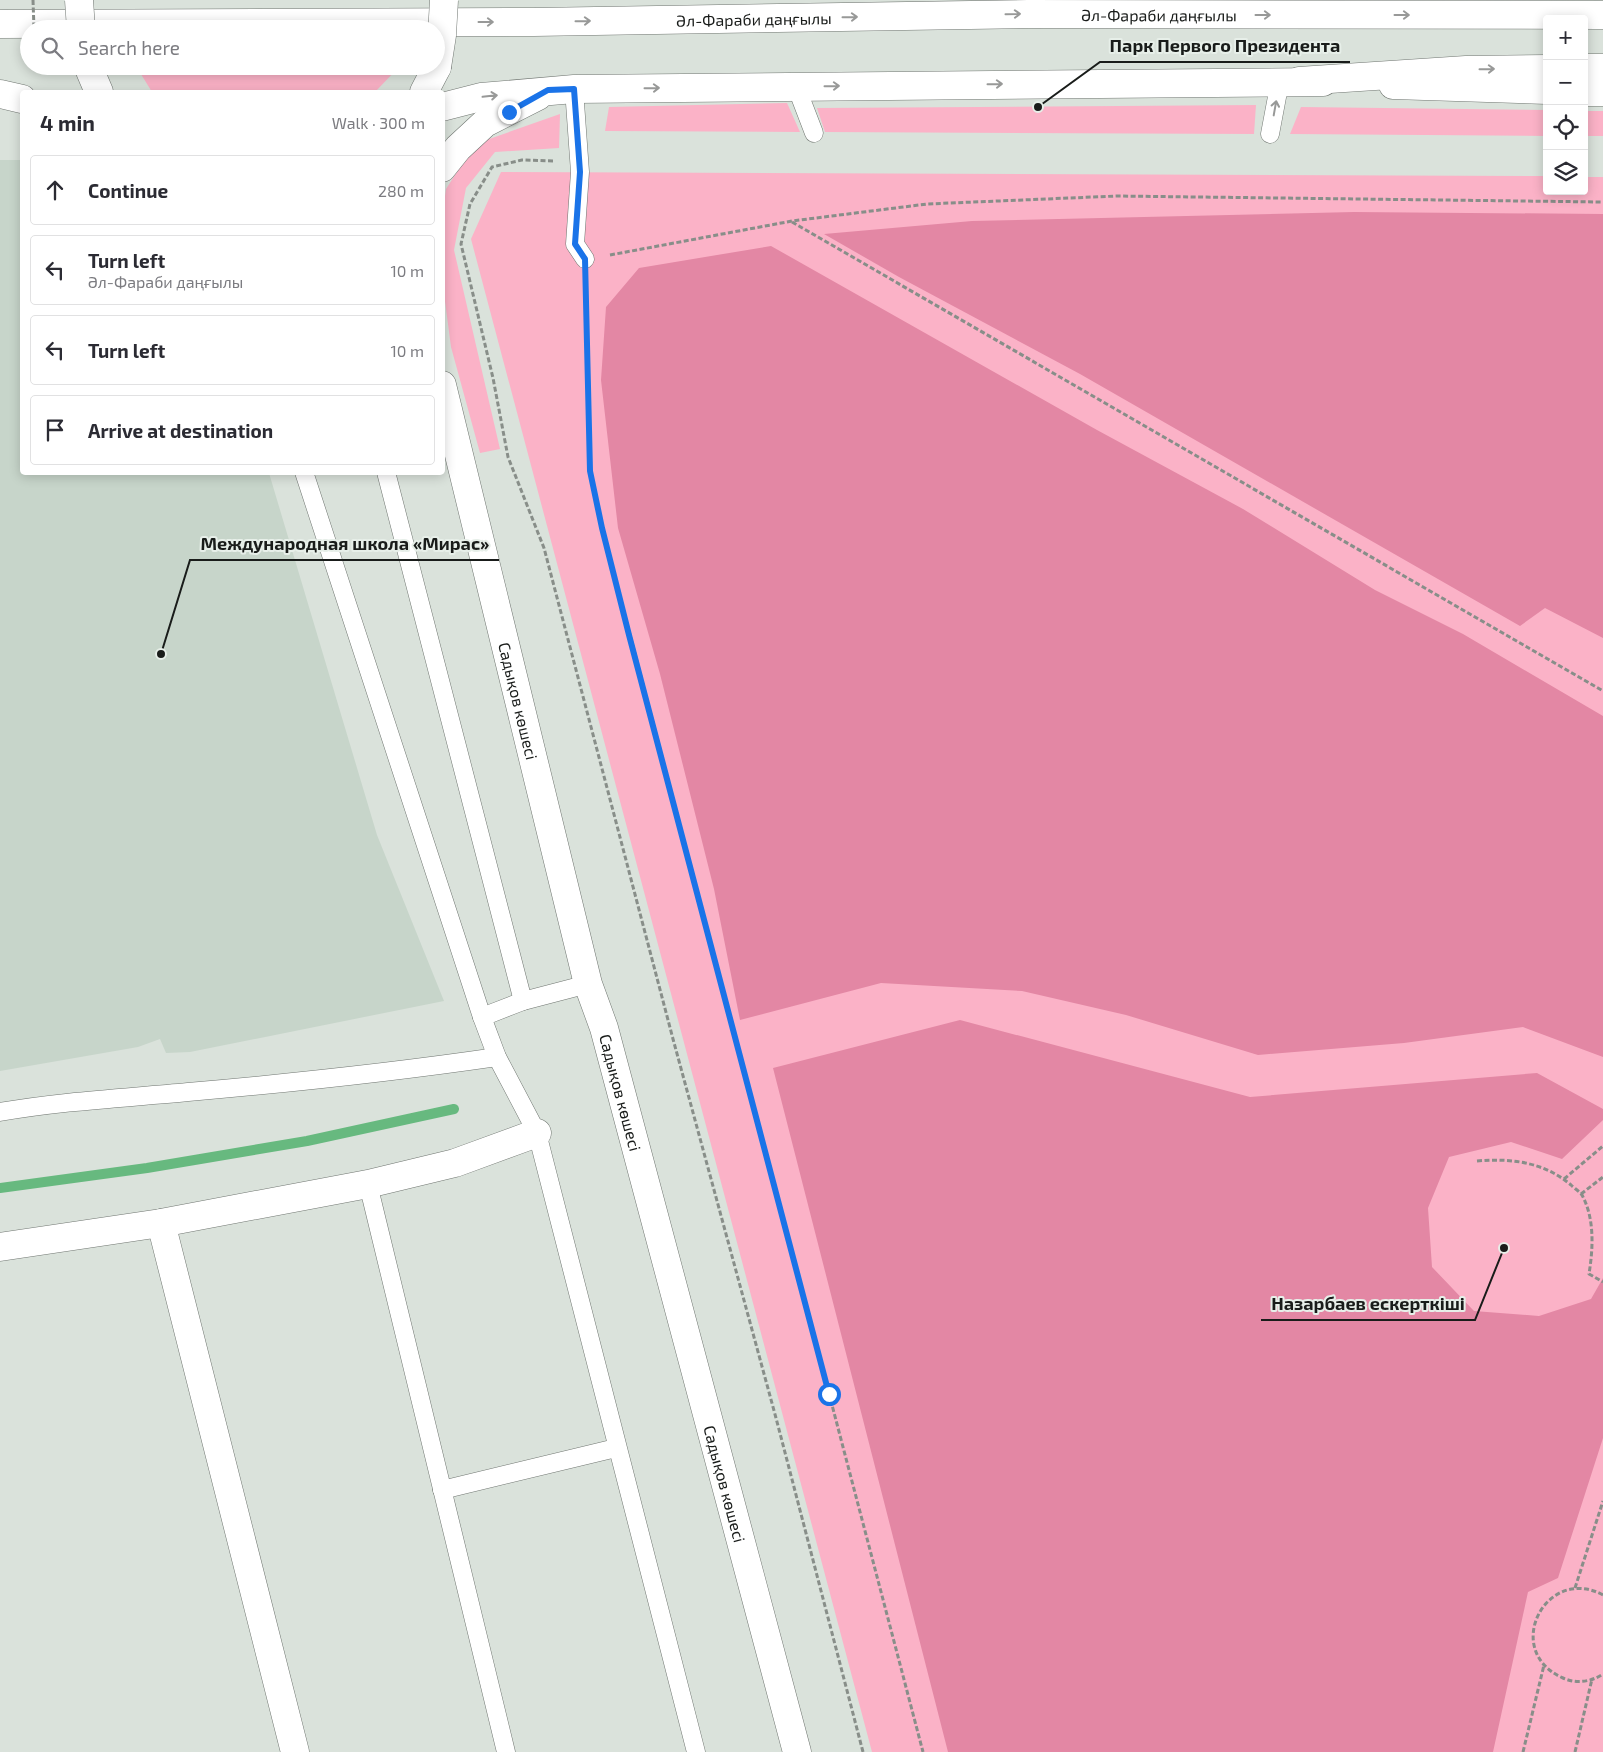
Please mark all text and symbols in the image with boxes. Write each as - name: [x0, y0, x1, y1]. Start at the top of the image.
- street label: Әл-Фараби даңғылы: [1081, 5, 1237, 24]
- street label: Әл-Фараби даңғылы: [676, 8, 832, 29]
- one-way arrow: [1004, 9, 1020, 19]
- one-way arrow: [1254, 10, 1270, 20]
- one-way arrow: [1394, 10, 1410, 20]
- one-way arrow: [842, 12, 858, 21]
- map controls: [1543, 15, 1588, 195]
- button: +: [1543, 15, 1588, 60]
- one-way arrow: [574, 16, 590, 26]
- one-way arrow: [478, 17, 494, 27]
- search box: [20, 20, 445, 75]
- callout: Парк Первого Президента: [1100, 29, 1350, 62]
- icon: search: [38, 34, 66, 62]
- text: Парк Первого Президента: [1110, 34, 1340, 56]
- text: Search here: [78, 36, 180, 59]
- button: −: [1543, 60, 1588, 105]
- one-way arrow: [1478, 64, 1495, 74]
- one-way arrow: [986, 79, 1002, 89]
- one-way arrow: [824, 81, 840, 91]
- one-way arrow: [644, 83, 660, 93]
- one-way arrow: [482, 91, 498, 101]
- one-way arrow: [1270, 100, 1280, 116]
- route end: [498, 101, 521, 124]
- button: locate: [1543, 105, 1588, 150]
- text: 4 min: [40, 110, 95, 135]
- text: Walk · 300 m: [332, 113, 425, 132]
- button: layers: [1543, 150, 1588, 195]
- icon: ahead: [41, 176, 69, 204]
- text: Continue: [88, 179, 168, 202]
- text: 280 m: [378, 181, 424, 200]
- text: Turn left: [88, 249, 165, 272]
- icon: left: [41, 256, 69, 284]
- text: 10 m: [390, 261, 424, 280]
- text: Әл-Фараби даңғылы: [88, 272, 243, 291]
- icon: left: [41, 336, 69, 364]
- text: Turn left: [88, 339, 165, 362]
- text: 10 m: [390, 341, 424, 360]
- icon: arrive: [41, 416, 69, 444]
- text: Arrive at destination: [88, 419, 273, 442]
- callout: Международная школа «Мирас»: [190, 527, 499, 560]
- text: Международная школа «Мирас»: [201, 532, 489, 554]
- street label: Садықов көшесі: [495, 640, 542, 762]
- street label: Садықов көшесі: [596, 1032, 646, 1153]
- callout: Назарбаев ескерткіші: [1261, 1287, 1475, 1320]
- text: Назарбаев ескерткіші: [1271, 1292, 1465, 1314]
- route start: [818, 1383, 841, 1406]
- street label: Садықов көшесі: [701, 1423, 750, 1544]

